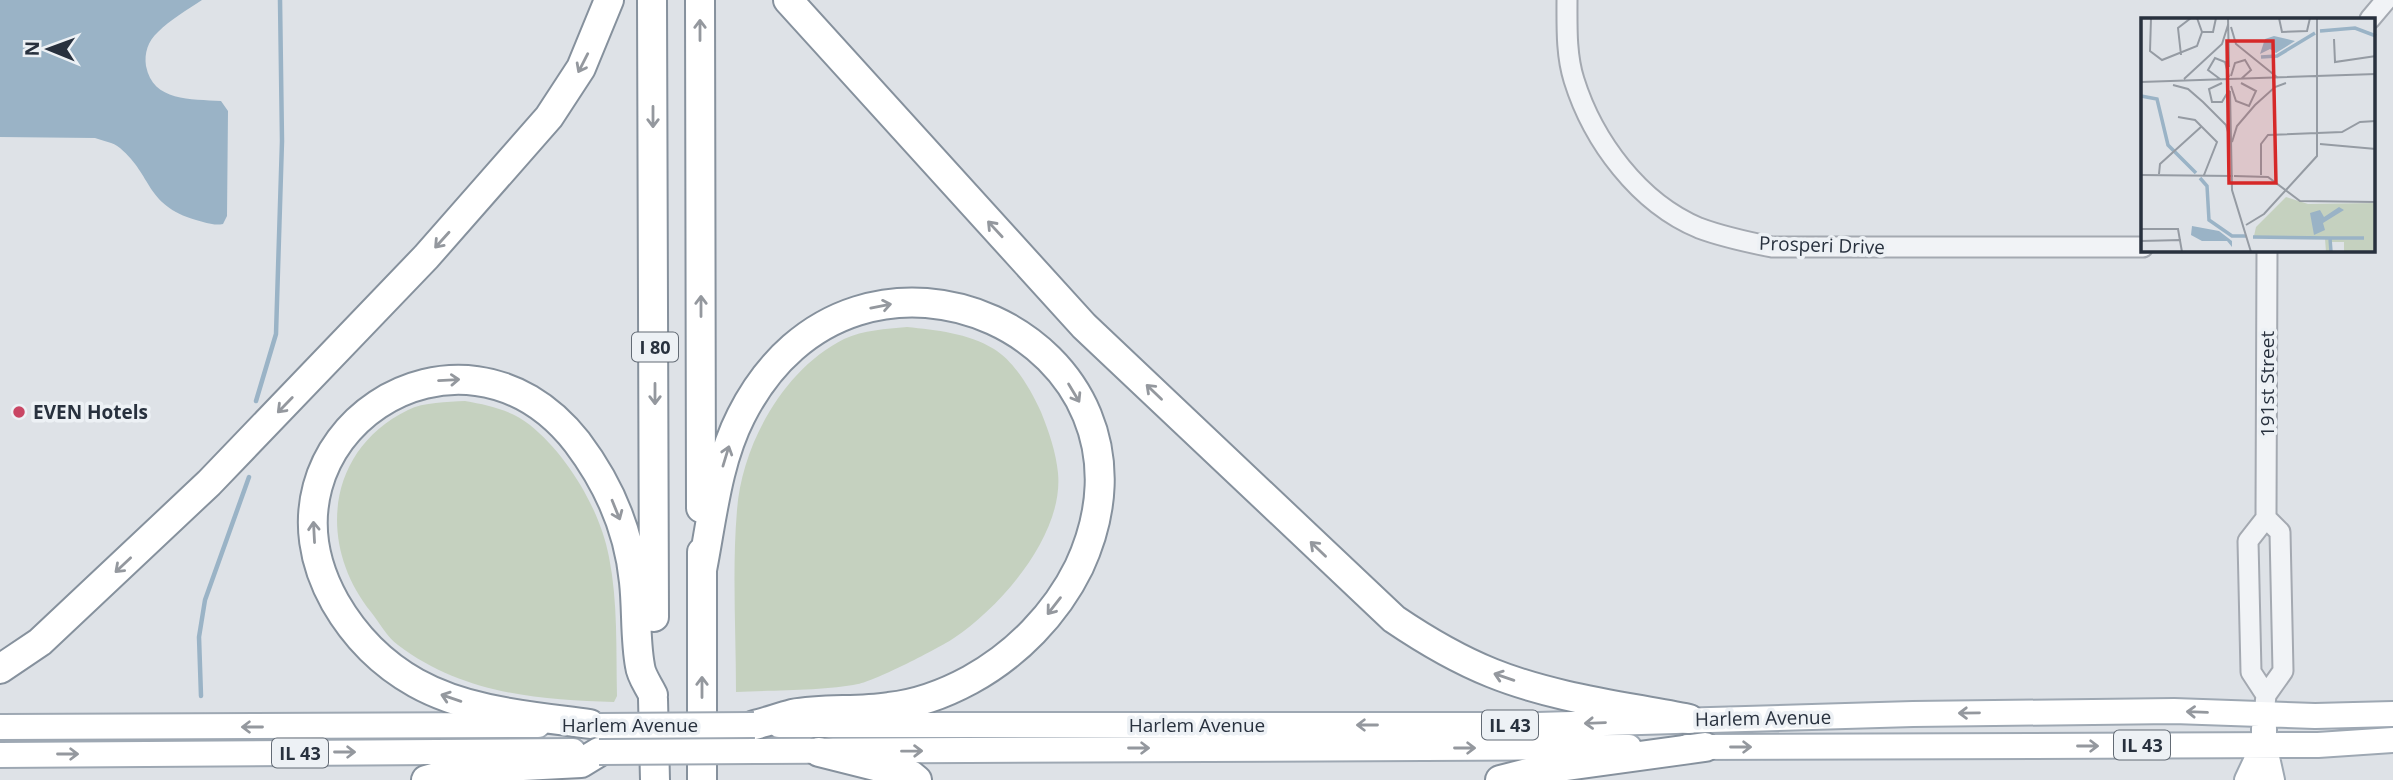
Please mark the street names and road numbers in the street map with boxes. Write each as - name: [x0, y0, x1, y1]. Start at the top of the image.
- street label: Prosperi Drive: [1759, 230, 1885, 260]
- street label: 191st Street: [2254, 331, 2280, 437]
- road number: I 80: [632, 332, 678, 362]
- street label: Harlem Avenue: [1695, 704, 1831, 732]
- road number: IL 43: [1482, 710, 1538, 740]
- street label: Harlem Avenue: [562, 712, 698, 738]
- street label: Harlem Avenue: [1129, 712, 1265, 738]
- road number: IL 43: [2114, 730, 2170, 760]
- road number: IL 43: [272, 738, 328, 768]

